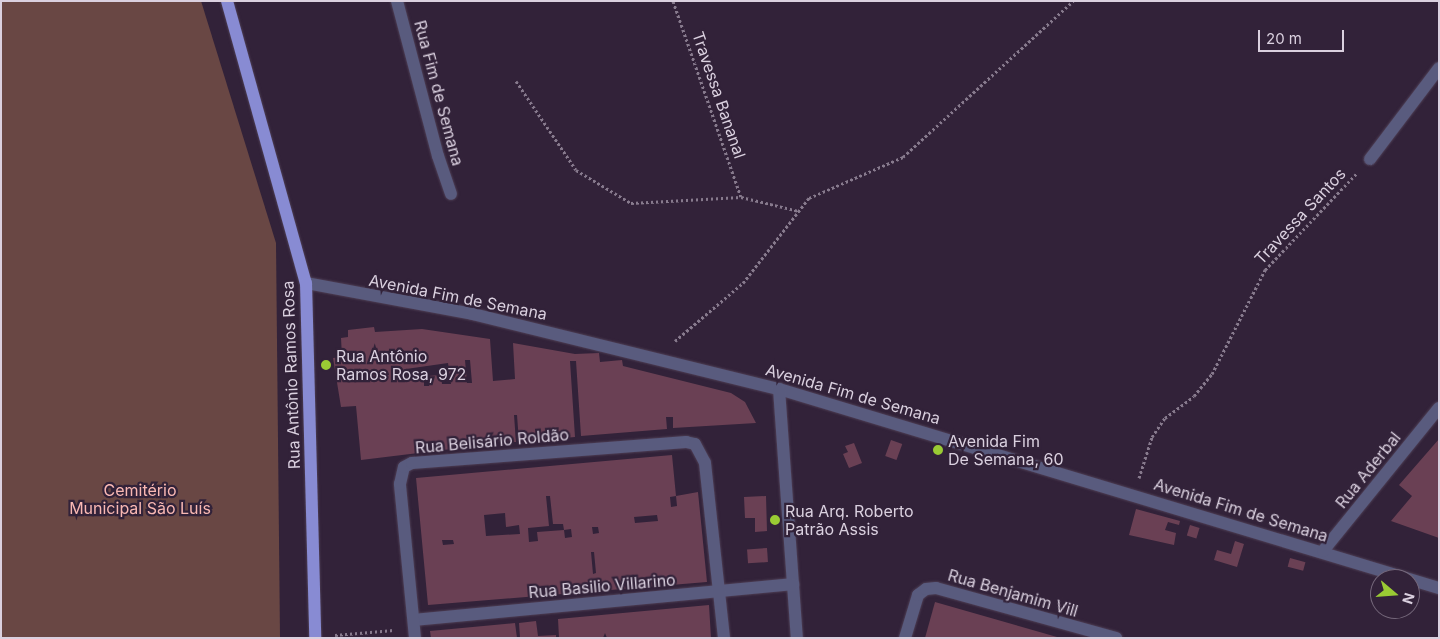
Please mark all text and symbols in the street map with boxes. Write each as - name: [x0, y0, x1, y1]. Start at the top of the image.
- street label: Rua Fim de Semana: [410, 18, 468, 168]
- scale bar: [1260, 20, 1346, 52]
- street label: Travessa Bananal: [688, 29, 750, 161]
- text: 20 m: [1266, 29, 1302, 48]
- street label: Travessa Santos: [1251, 164, 1349, 268]
- street label: Avenida Fim de Semana: [367, 270, 549, 324]
- street label: Rua Antônio Ramos Rosa: [278, 280, 304, 470]
- place label: Rua Antônio Ramos Rosa, 972: [336, 346, 466, 384]
- marker: Rua Antônio Ramos Rosa, 972: [320, 359, 332, 371]
- street label: Avenida Fim de Semana: [763, 360, 943, 428]
- street label: Rua Belisário Roldão: [414, 425, 570, 457]
- street label: Rua Aderbal: [1331, 428, 1405, 512]
- place label: Avenida Fim De Semana, 60: [948, 431, 1064, 469]
- marker: Avenida Fim De Semana, 60: [932, 444, 944, 456]
- street label: Avenida Fim de Semana: [1152, 474, 1330, 546]
- park label: Cemitério Municipal São Luís: [69, 480, 211, 518]
- place label: Rua Arq. Roberto Patrão Assis: [785, 501, 914, 539]
- marker: Rua Arq. Roberto Patrão Assis: [769, 514, 781, 526]
- street label: Rua Benjamim Vill: [946, 565, 1080, 621]
- north arrow: [1370, 569, 1420, 619]
- street label: Rua Basilio Villarino: [528, 570, 676, 602]
- text: N: [1399, 591, 1419, 606]

